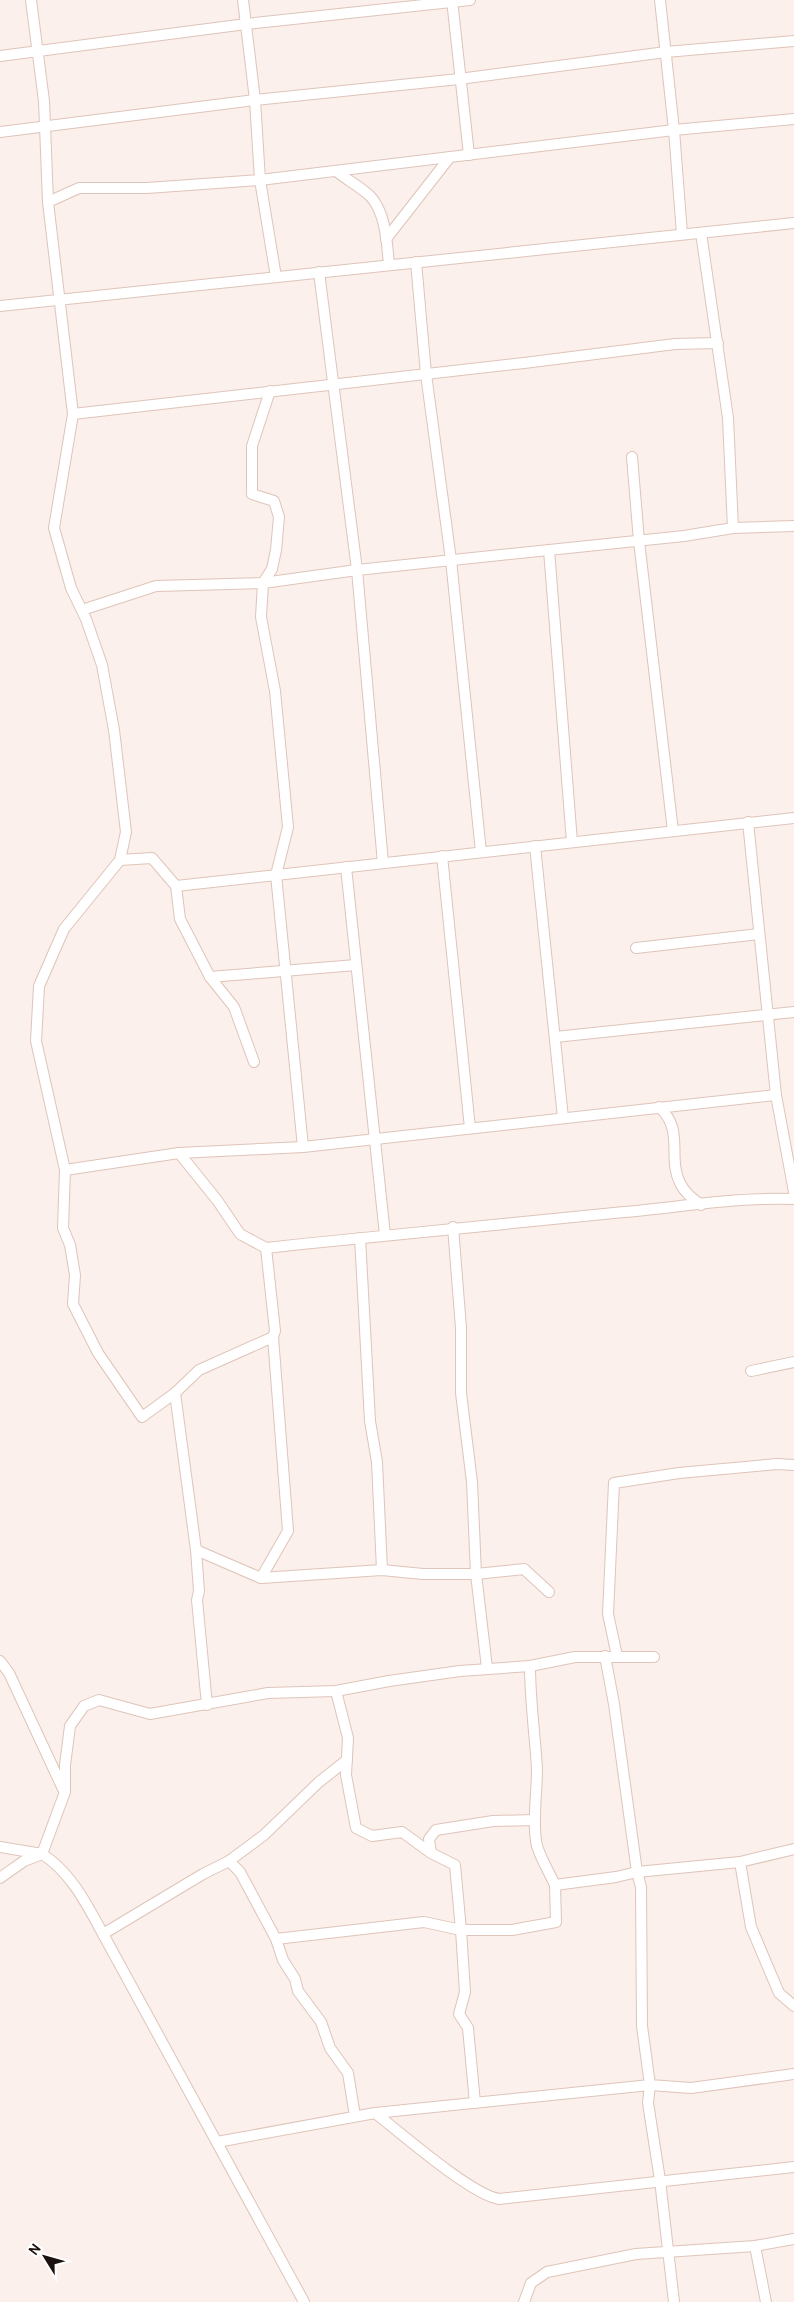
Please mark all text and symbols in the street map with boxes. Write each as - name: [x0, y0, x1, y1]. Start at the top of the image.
- north arrow: [20, 2232, 70, 2282]
- text: N: [26, 2241, 46, 2259]

